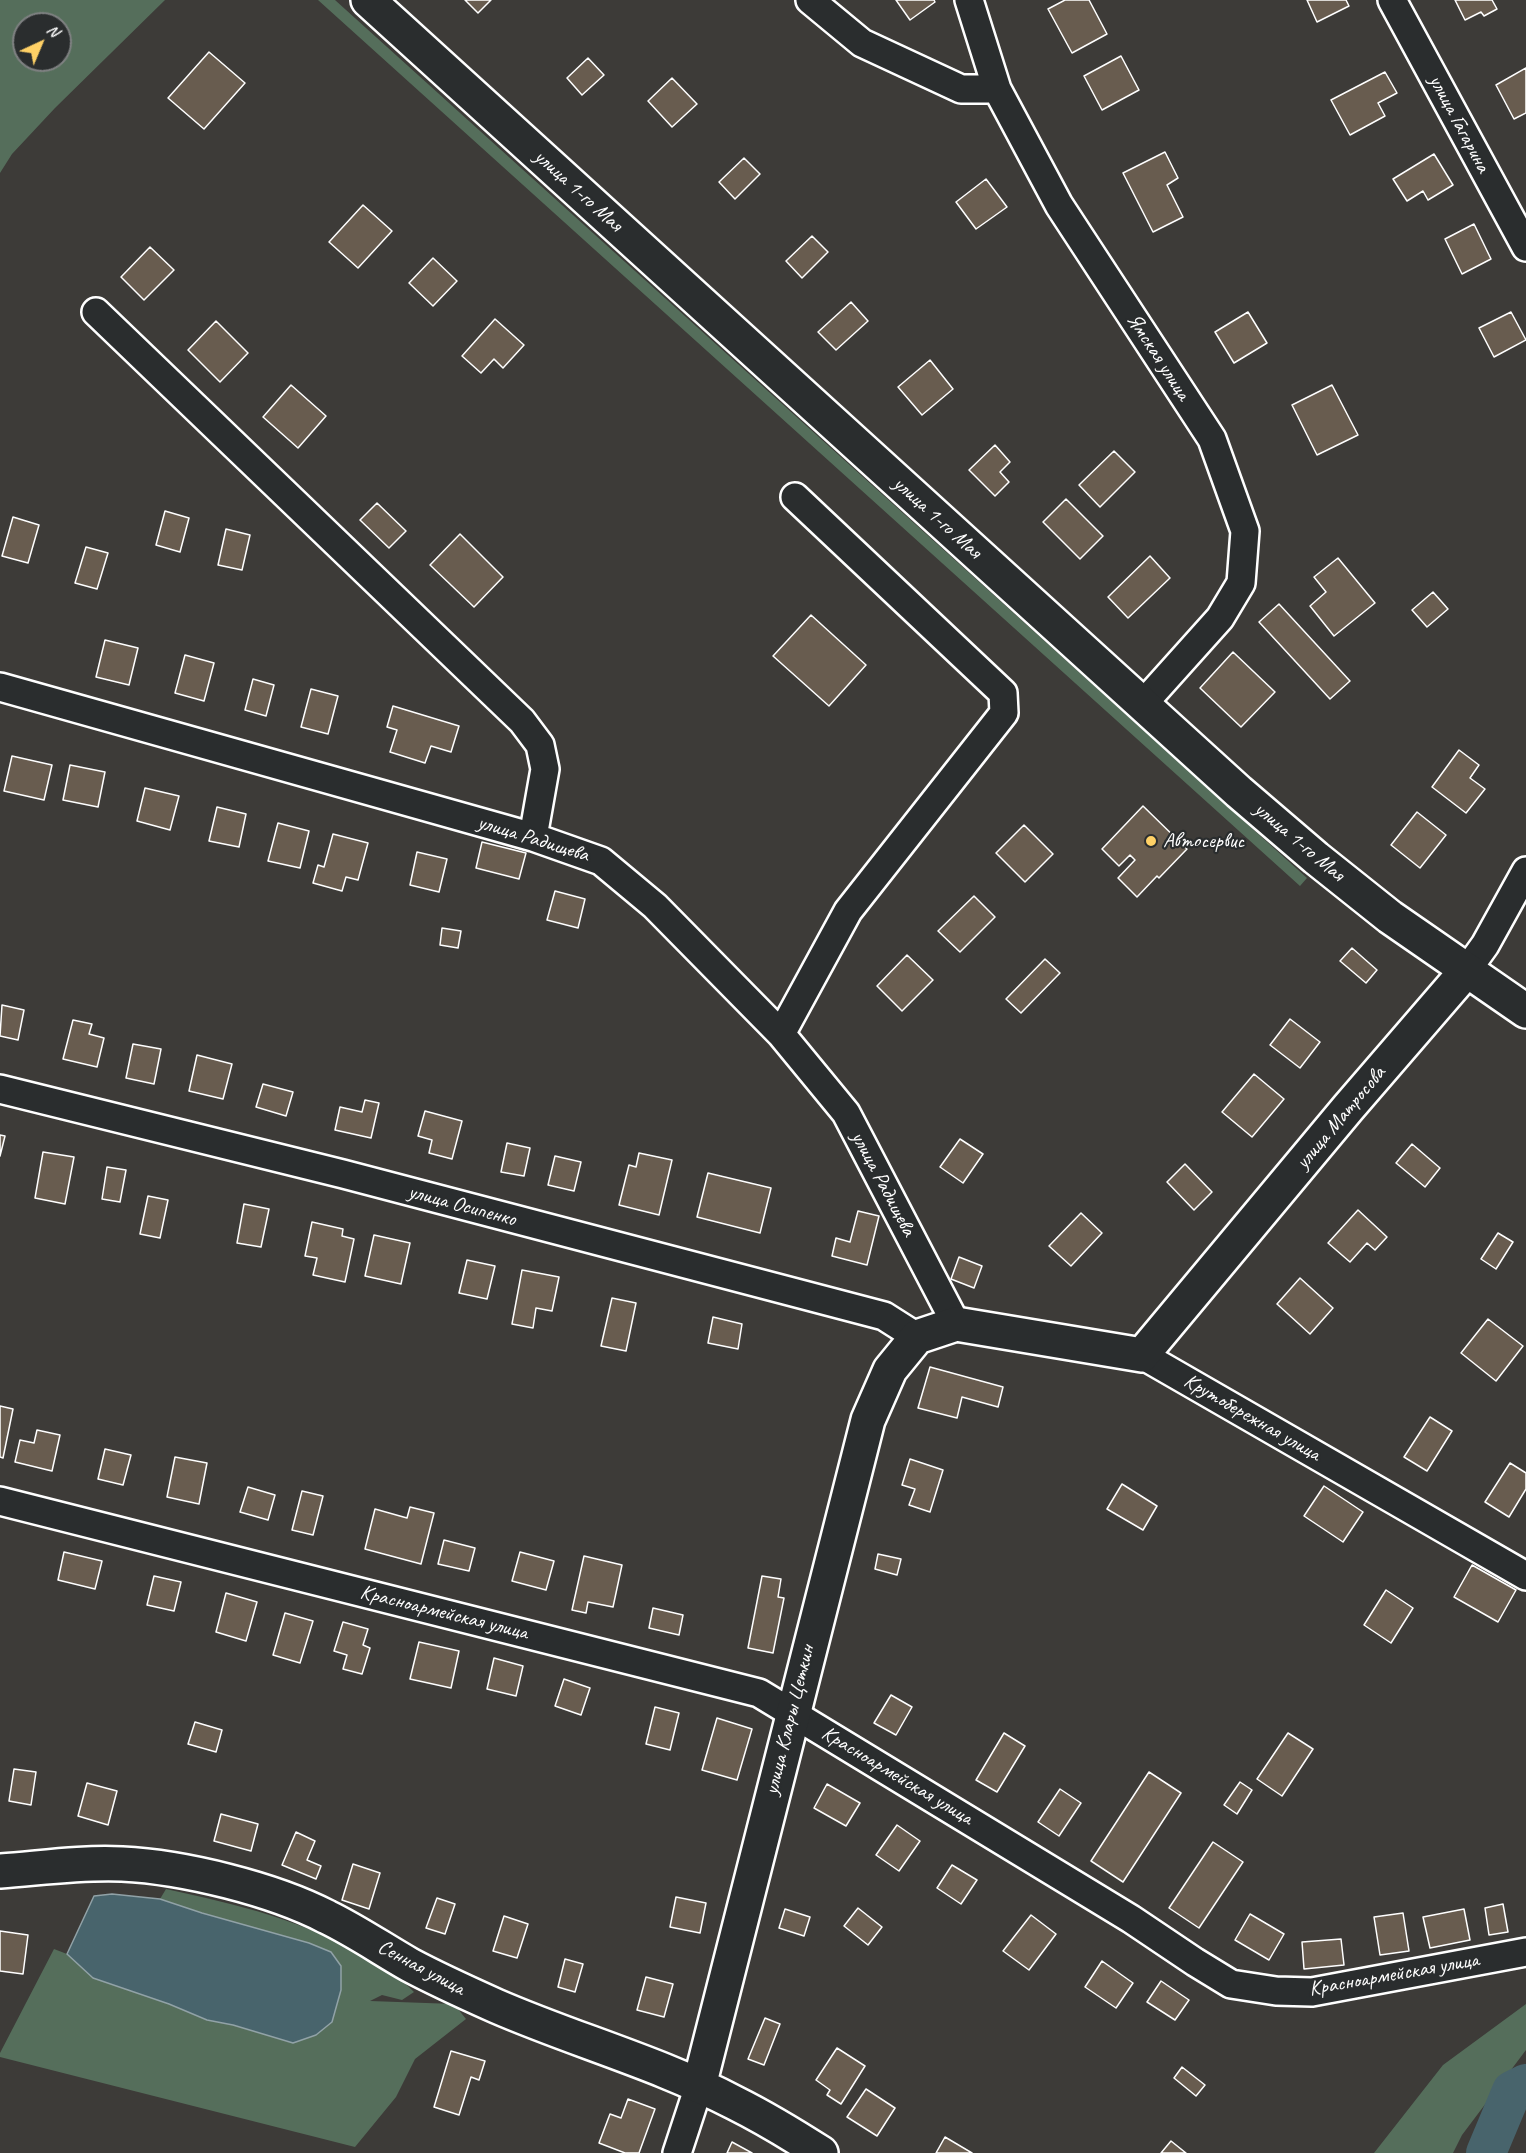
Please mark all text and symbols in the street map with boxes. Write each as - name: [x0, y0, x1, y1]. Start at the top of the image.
- north arrow: [12, 12, 72, 72]
- text: N: [43, 20, 64, 41]
- street label: улица Гагарина: [1423, 71, 1495, 177]
- street label: улица 1-го Мая: [529, 145, 627, 237]
- street label: Ямская улица: [1121, 309, 1195, 405]
- street label: улица 1-го Мая: [888, 472, 986, 564]
- street label: улица 1-го Мая: [1249, 797, 1349, 887]
- street label: улица Радищева: [474, 810, 592, 868]
- place label: Автосервис: [1163, 828, 1244, 854]
- marker: Автосервис: [1144, 834, 1158, 848]
- street label: улица Матросова: [1291, 1061, 1391, 1175]
- street label: улица Радищева: [845, 1127, 921, 1241]
- street label: улица Осипенко: [405, 1180, 519, 1232]
- street label: Крутобережная улица: [1179, 1369, 1325, 1467]
- street label: Красноармейская улица: [358, 1580, 530, 1646]
- street label: улица Клары Цеткин: [759, 1643, 821, 1797]
- street label: Красноармейская улица: [817, 1721, 977, 1831]
- street label: Сенная улица: [373, 1935, 469, 2001]
- street label: Красноармейская улица: [1307, 1948, 1481, 2002]

